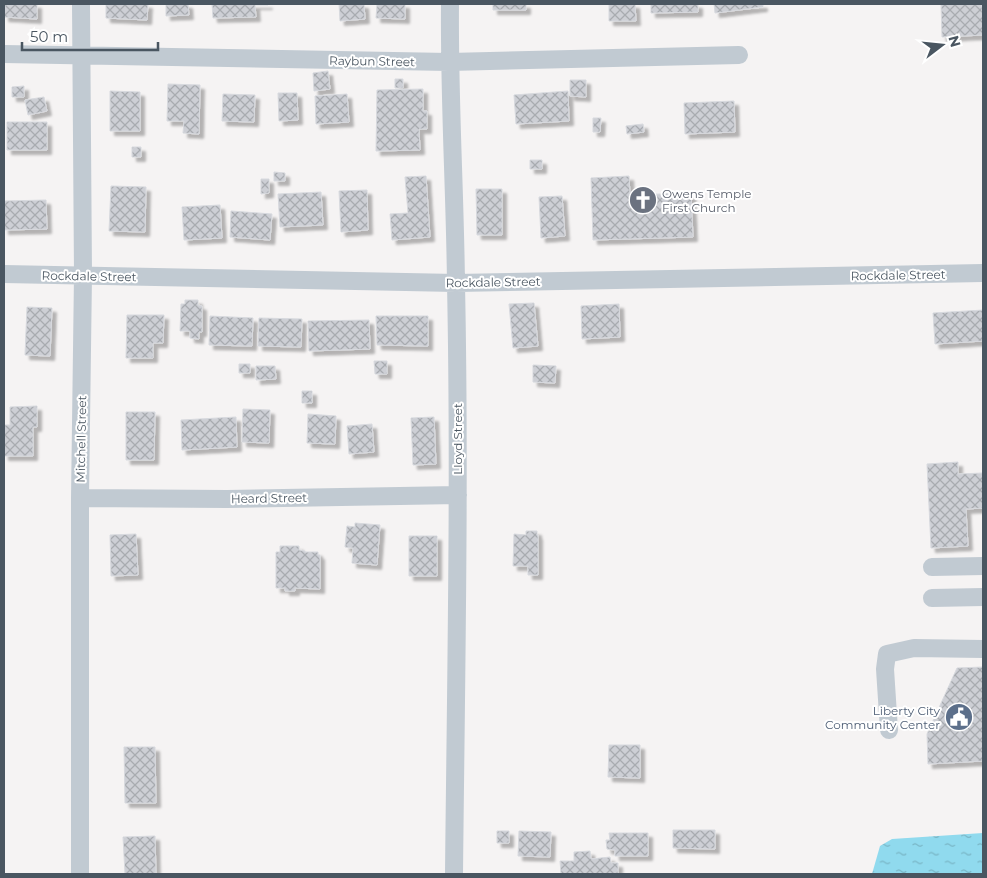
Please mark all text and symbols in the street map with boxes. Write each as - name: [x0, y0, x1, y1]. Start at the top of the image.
- scale bar: [22, 20, 159, 52]
- north arrow: [917, 20, 967, 70]
- text: 50 m: [30, 27, 68, 46]
- text: N: [944, 33, 965, 49]
- street label: Raybun Street: [329, 53, 415, 69]
- church icon: Owens Temple First Church: [628, 185, 658, 215]
- place label: Owens Temple First Church: [662, 186, 752, 215]
- street label: Rockdale Street: [850, 267, 946, 283]
- street label: Rockdale Street: [41, 268, 137, 284]
- street label: Rockdale Street: [445, 274, 541, 290]
- street label: Mitchell Street: [73, 395, 89, 483]
- street label: Lloyd Street: [450, 403, 465, 475]
- street label: Heard Street: [231, 490, 307, 506]
- public building icon: Liberty City Community Center: [944, 702, 974, 732]
- place label: Liberty City Community Center: [825, 703, 940, 732]

